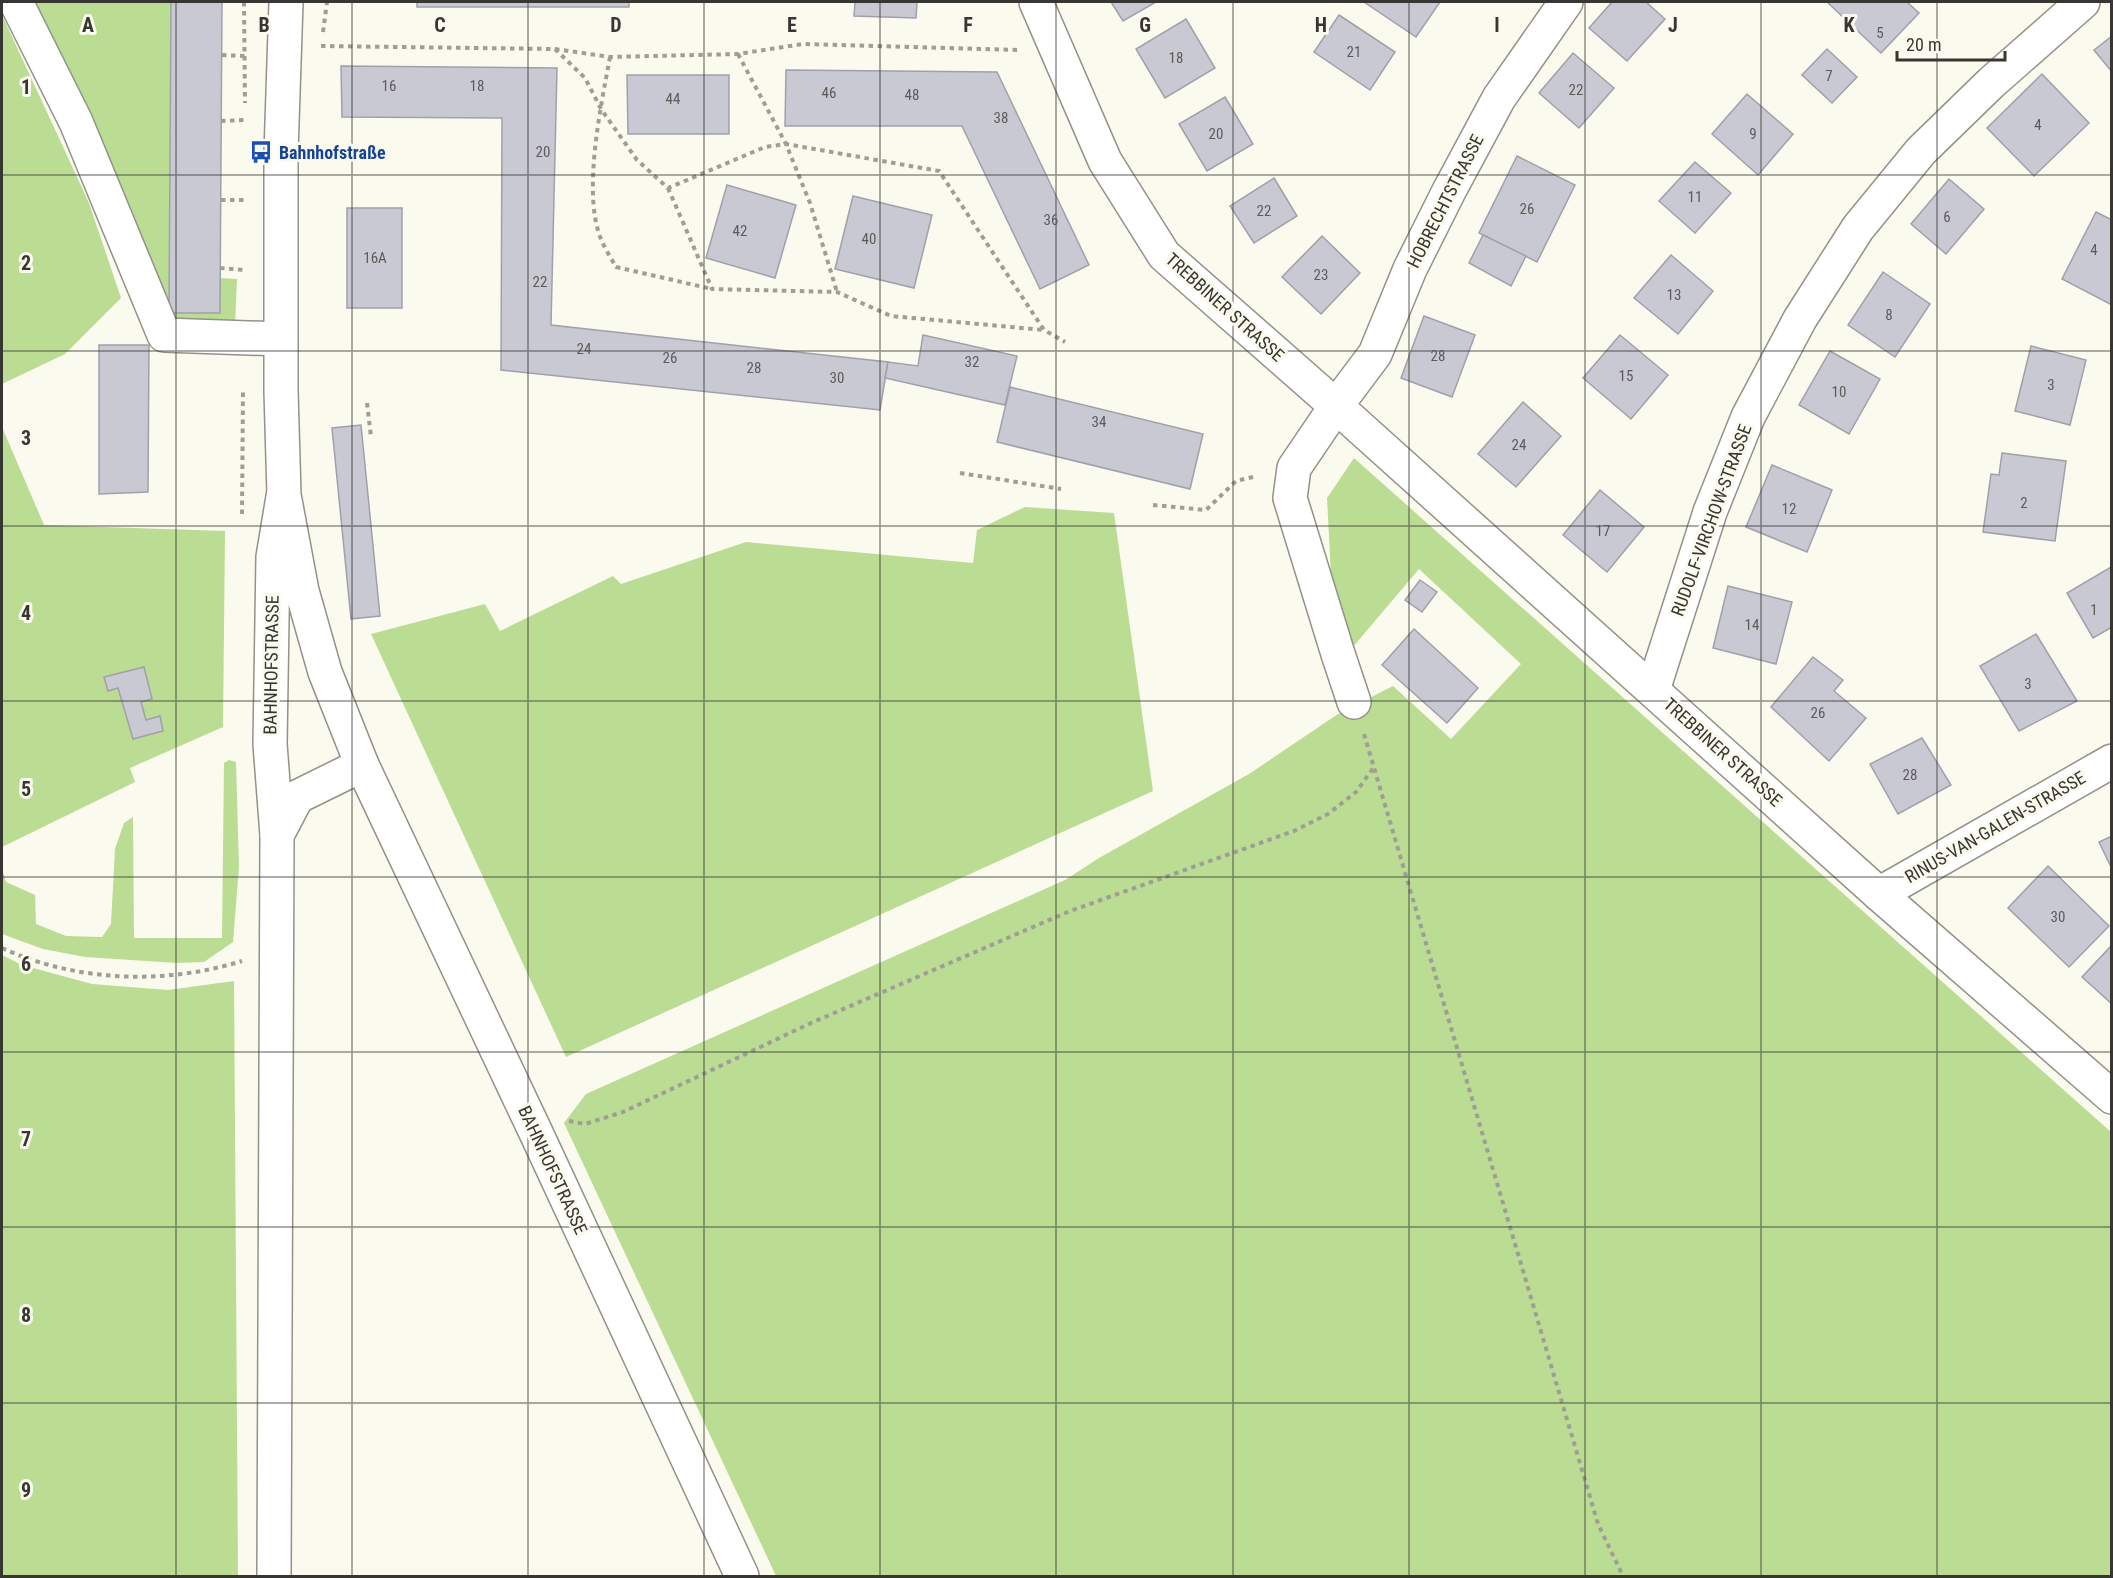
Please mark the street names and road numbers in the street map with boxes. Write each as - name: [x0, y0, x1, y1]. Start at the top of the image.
- street label: HOBRECHTSTRASSE: [1402, 131, 1488, 271]
- street label: TREBBINER STRASSE: [1161, 248, 1289, 366]
- street label: RUDOLF-VIRCHOW-STRASSE: [1666, 421, 1756, 619]
- street label: BAHNHOFSTRASSE: [259, 595, 283, 735]
- street label: TREBBINER STRASSE: [1659, 693, 1787, 811]
- street label: RINUS-VAN-GALEN-STRASSE: [1901, 767, 2089, 887]
- street label: BAHNHOFSTRASSE: [514, 1102, 592, 1238]

